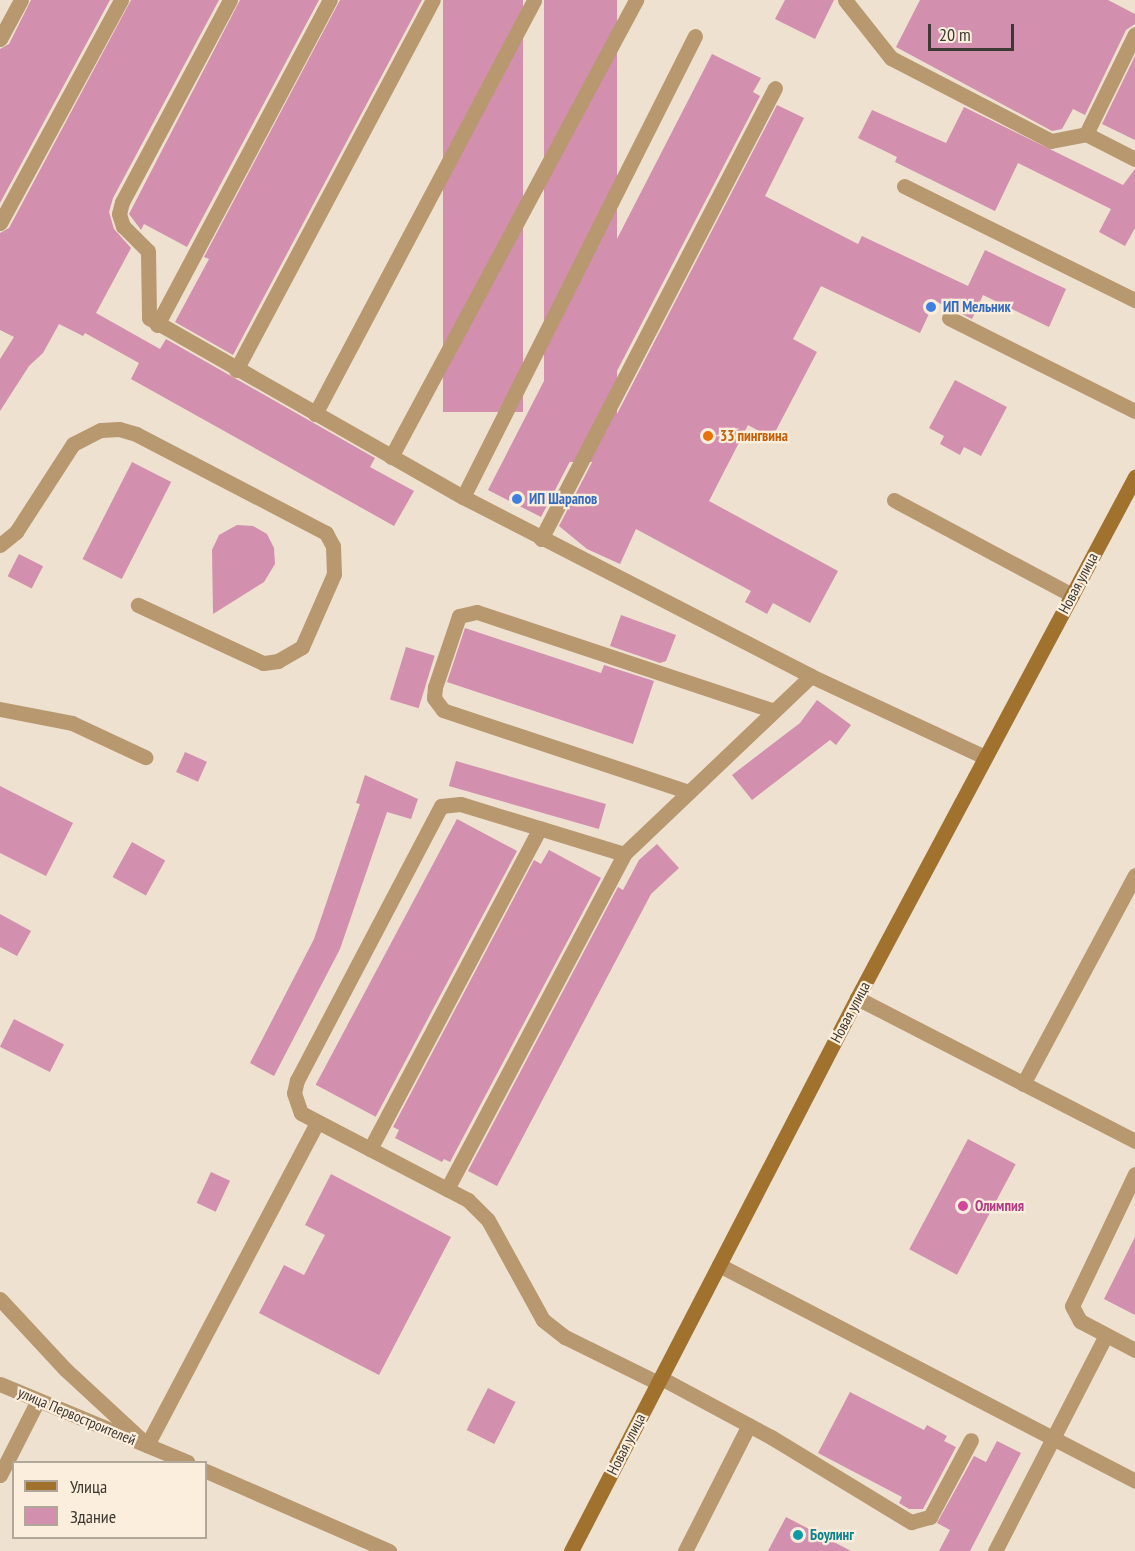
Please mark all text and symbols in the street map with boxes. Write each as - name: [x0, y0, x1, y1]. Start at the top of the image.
- scale bar: [931, 12, 1016, 50]
- text: 20 m: [939, 23, 971, 46]
- place label: ИП Мельник: [943, 298, 1011, 316]
- marker: ИП Мельник: [924, 300, 938, 314]
- place label: 33 пингвина: [720, 427, 788, 445]
- marker: 33 пингвина: [701, 429, 715, 443]
- place label: ИП Шарапов: [529, 490, 597, 508]
- marker: ИП Шарапов: [510, 492, 524, 506]
- street label: Новая улица: [1054, 549, 1102, 617]
- street label: Новая улица: [826, 978, 874, 1046]
- place label: Олимпия: [975, 1197, 1024, 1215]
- marker: Олимпия: [956, 1199, 970, 1213]
- street label: улица Первостроителей: [15, 1383, 139, 1449]
- street label: Новая улица: [603, 1410, 649, 1478]
- legend: [12, 1461, 207, 1539]
- text: Улица: [70, 1475, 107, 1498]
- text: Здание: [70, 1505, 116, 1528]
- place label: Боулинг: [810, 1526, 854, 1544]
- marker: Боулинг: [791, 1528, 805, 1542]

